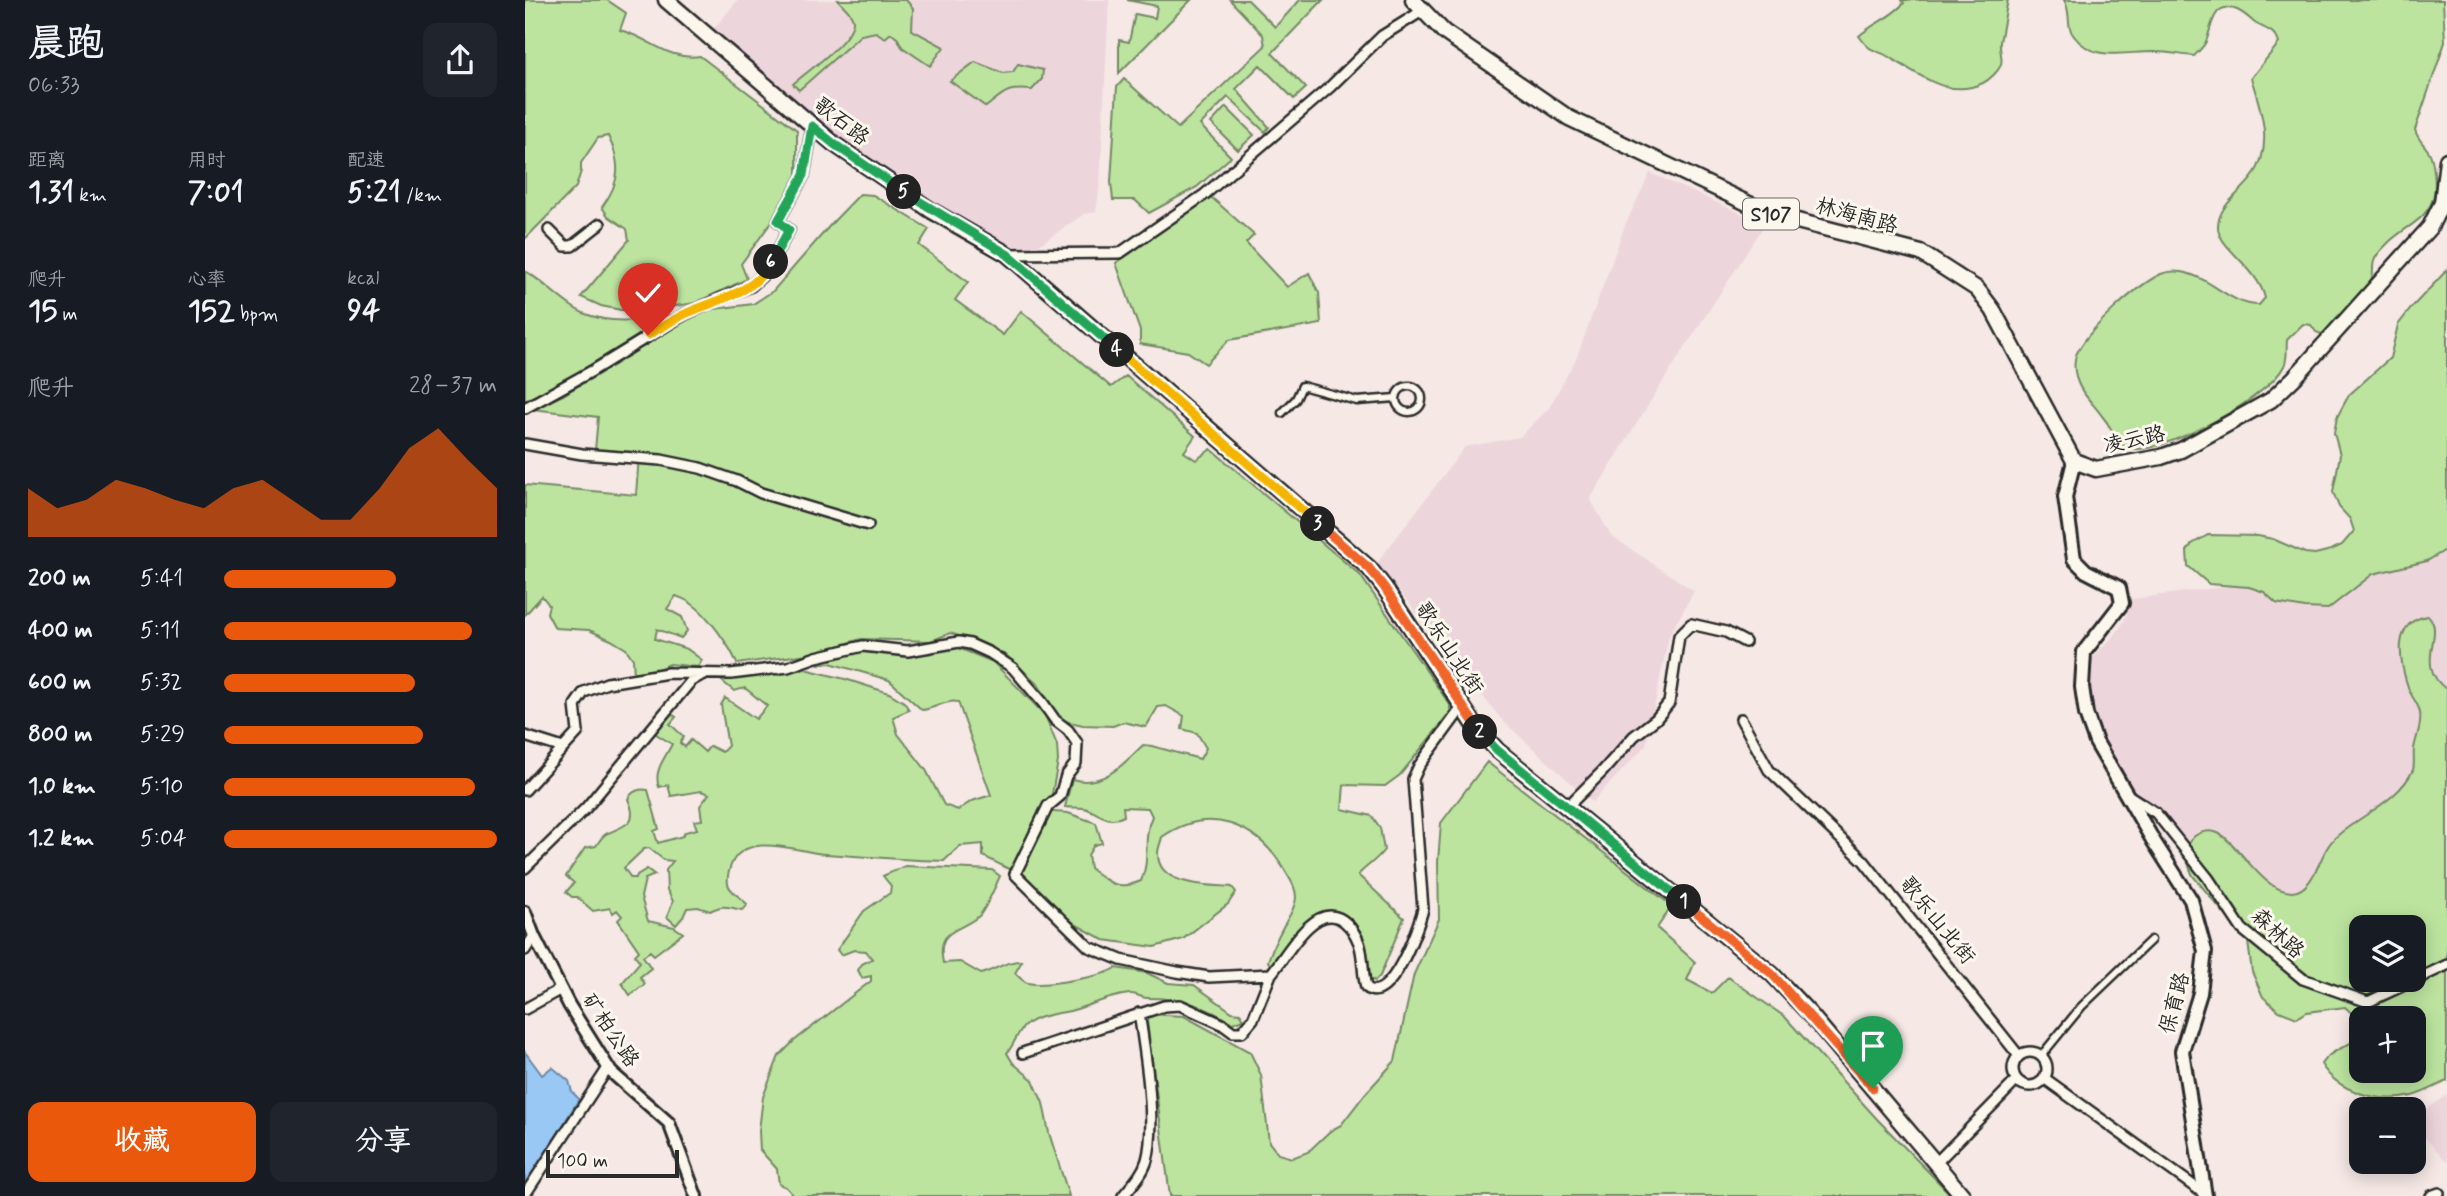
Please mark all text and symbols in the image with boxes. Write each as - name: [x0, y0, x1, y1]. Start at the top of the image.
- text: 晨跑: [28, 20, 104, 69]
- button: share: [423, 23, 497, 97]
- text: 06:33: [28, 71, 80, 101]
- street label: 歌石路: [808, 91, 875, 152]
- text: 距离: [28, 148, 66, 173]
- text: 用时: [188, 148, 226, 173]
- text: 配速: [347, 148, 385, 173]
- text: 1.31: [28, 173, 74, 212]
- text: 7:01: [188, 173, 244, 212]
- text: 5:21: [347, 173, 401, 212]
- pin: 5: [887, 174, 921, 210]
- text: 5: [898, 179, 909, 204]
- text: km: [74, 183, 107, 208]
- text: /km: [401, 183, 442, 208]
- street label: 林海南路: [1813, 192, 1901, 240]
- road number: S107: [1743, 198, 1799, 230]
- pin: 6: [754, 244, 789, 280]
- text: 6: [766, 249, 775, 274]
- pin: [618, 263, 678, 335]
- text: kcal: [347, 266, 379, 291]
- text: 爬升: [28, 267, 66, 292]
- text: 心率: [188, 267, 226, 292]
- icon: check: [629, 274, 667, 312]
- text: 94: [347, 291, 380, 330]
- text: 15: [28, 292, 57, 331]
- text: 152: [188, 292, 235, 331]
- text: m: [57, 302, 78, 327]
- text: bpm: [235, 302, 278, 327]
- pin: 4: [1099, 332, 1135, 368]
- text: 4: [1111, 337, 1122, 362]
- text: 28–37 m: [409, 371, 497, 401]
- text: 爬升: [28, 374, 74, 404]
- street label: 凌云路: [2100, 420, 2168, 460]
- pin: 3: [1301, 506, 1335, 542]
- text: 3: [1313, 511, 1322, 536]
- text: 200 m: [28, 564, 91, 594]
- text: 5:41: [140, 564, 183, 594]
- street label: 歌乐山北街: [1409, 597, 1489, 700]
- text: 400 m: [28, 616, 93, 646]
- text: 5:11: [140, 616, 180, 646]
- text: 600 m: [28, 668, 91, 698]
- text: 5:32: [140, 668, 182, 698]
- pin: 2: [1462, 714, 1497, 750]
- text: 2: [1475, 719, 1484, 744]
- text: 800 m: [28, 720, 92, 750]
- text: 5:29: [140, 720, 185, 750]
- text: 1.0 km: [28, 772, 96, 802]
- text: 5:10: [140, 772, 183, 802]
- text: 1.2 km: [28, 824, 94, 854]
- text: 5:04: [140, 824, 187, 854]
- street label: 歌乐山北街: [1893, 871, 1981, 970]
- pin: 1: [1667, 884, 1701, 920]
- text: 1: [1679, 889, 1688, 914]
- street label: 森林路: [2245, 902, 2310, 965]
- map controls: [2349, 915, 2426, 1174]
- button: layers: [2349, 915, 2426, 992]
- street label: 保育路: [2153, 969, 2197, 1037]
- street label: 矿柏公路: [575, 988, 645, 1073]
- button: +: [2349, 1006, 2426, 1083]
- pin: [1843, 1016, 1903, 1088]
- icon: arrive: [1854, 1027, 1892, 1065]
- button: −: [2349, 1097, 2426, 1174]
- button: 收藏: [28, 1102, 256, 1182]
- button: 分享: [270, 1102, 497, 1182]
- scale bar: [546, 1147, 679, 1179]
- text: 100 m: [557, 1149, 608, 1174]

